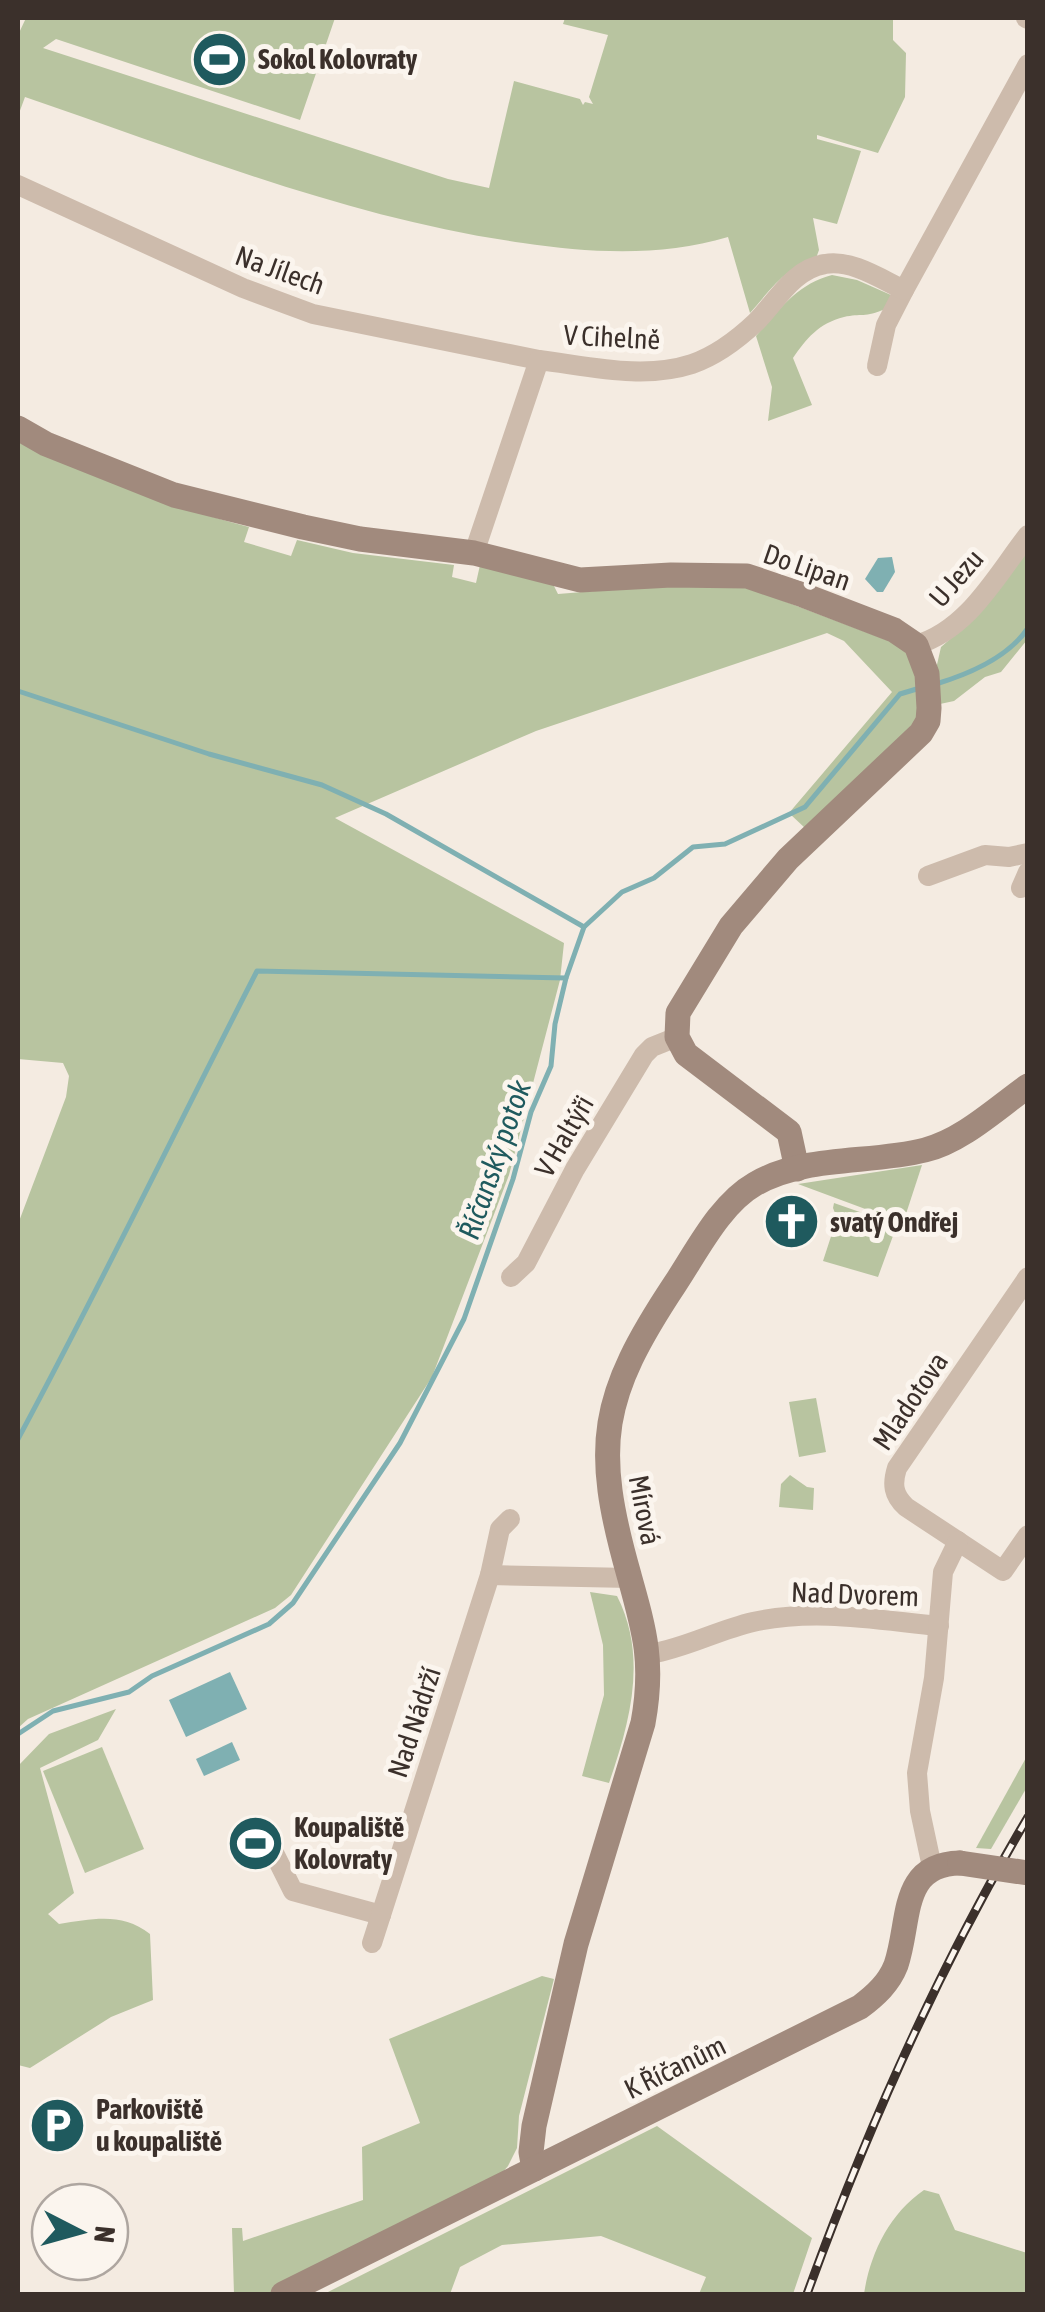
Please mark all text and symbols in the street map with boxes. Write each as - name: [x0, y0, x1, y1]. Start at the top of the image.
- sports icon: Sokol Kolovraty: [189, 29, 249, 89]
- place label: Sokol Kolovraty: [258, 43, 418, 75]
- street label: Na Jílech: [231, 239, 329, 301]
- street label: V Cihelně: [563, 318, 661, 356]
- street label: Do Lipan: [759, 537, 855, 597]
- street label: U Jezu: [922, 543, 990, 613]
- water label: Říčanský potok: [451, 1075, 537, 1244]
- street label: V Haltýři: [528, 1090, 600, 1182]
- church icon: svatý Ondřej: [761, 1192, 821, 1252]
- place label: svatý Ondřej: [830, 1206, 958, 1238]
- street label: Mladotova: [866, 1346, 954, 1456]
- street label: Mírová: [623, 1472, 667, 1548]
- street label: Nad Dvorem: [791, 1576, 919, 1612]
- street label: Nad Nádrží: [381, 1663, 447, 1781]
- place label: Koupaliště Kolovraty: [294, 1811, 404, 1875]
- sports icon: Koupaliště Kolovraty: [225, 1813, 285, 1873]
- street label: K Říčanům: [619, 2029, 731, 2105]
- place label: Parkoviště u koupaliště: [96, 2093, 222, 2157]
- parking icon: Parkoviště u koupaliště: [27, 2095, 87, 2155]
- north arrow: [30, 2182, 130, 2282]
- text: N: [88, 2225, 122, 2245]

